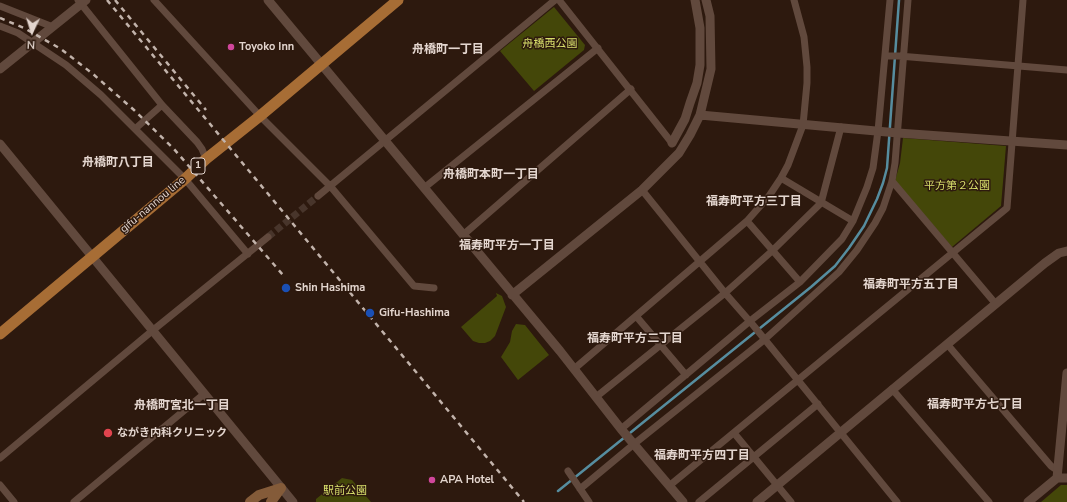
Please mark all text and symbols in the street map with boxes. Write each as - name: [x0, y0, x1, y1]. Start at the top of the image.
- north arrow: [12, 12, 52, 52]
- text: N: [27, 37, 36, 52]
- park label: 舟橋西公園: [523, 37, 577, 51]
- place label: Toyoko Inn: [239, 40, 294, 54]
- marker: Toyoko Inn: [226, 42, 236, 52]
- district label: 舟橋町一丁目: [412, 43, 484, 57]
- district label: 舟橋町八丁目: [82, 156, 154, 170]
- road number: 1: [191, 158, 205, 174]
- district label: 舟橋町本町一丁目: [443, 168, 539, 182]
- street label: gifu-nannou line: [118, 174, 188, 236]
- park label: 平方第２公園: [924, 179, 990, 193]
- district label: 福寿町平方三丁目: [706, 195, 802, 209]
- district label: 福寿町平方一丁目: [459, 239, 555, 253]
- district label: 福寿町平方五丁目: [863, 278, 959, 292]
- place label: Shin Hashima: [295, 281, 365, 295]
- marker: Shin Hashima: [280, 282, 292, 294]
- place label: Gifu-Hashima: [379, 306, 450, 320]
- marker: Gifu-Hashima: [364, 307, 376, 319]
- district label: 福寿町平方二丁目: [587, 332, 683, 346]
- district label: 福寿町平方七丁目: [927, 398, 1023, 412]
- district label: 舟橋町宮北一丁目: [134, 399, 230, 413]
- place label: ながき内科クリニック: [117, 426, 227, 440]
- marker: ながき内科クリニック: [102, 427, 114, 439]
- district label: 福寿町平方四丁目: [654, 449, 750, 463]
- place label: APA Hotel: [440, 473, 494, 487]
- marker: APA Hotel: [427, 475, 437, 485]
- park label: 駅前公園: [323, 484, 367, 498]

